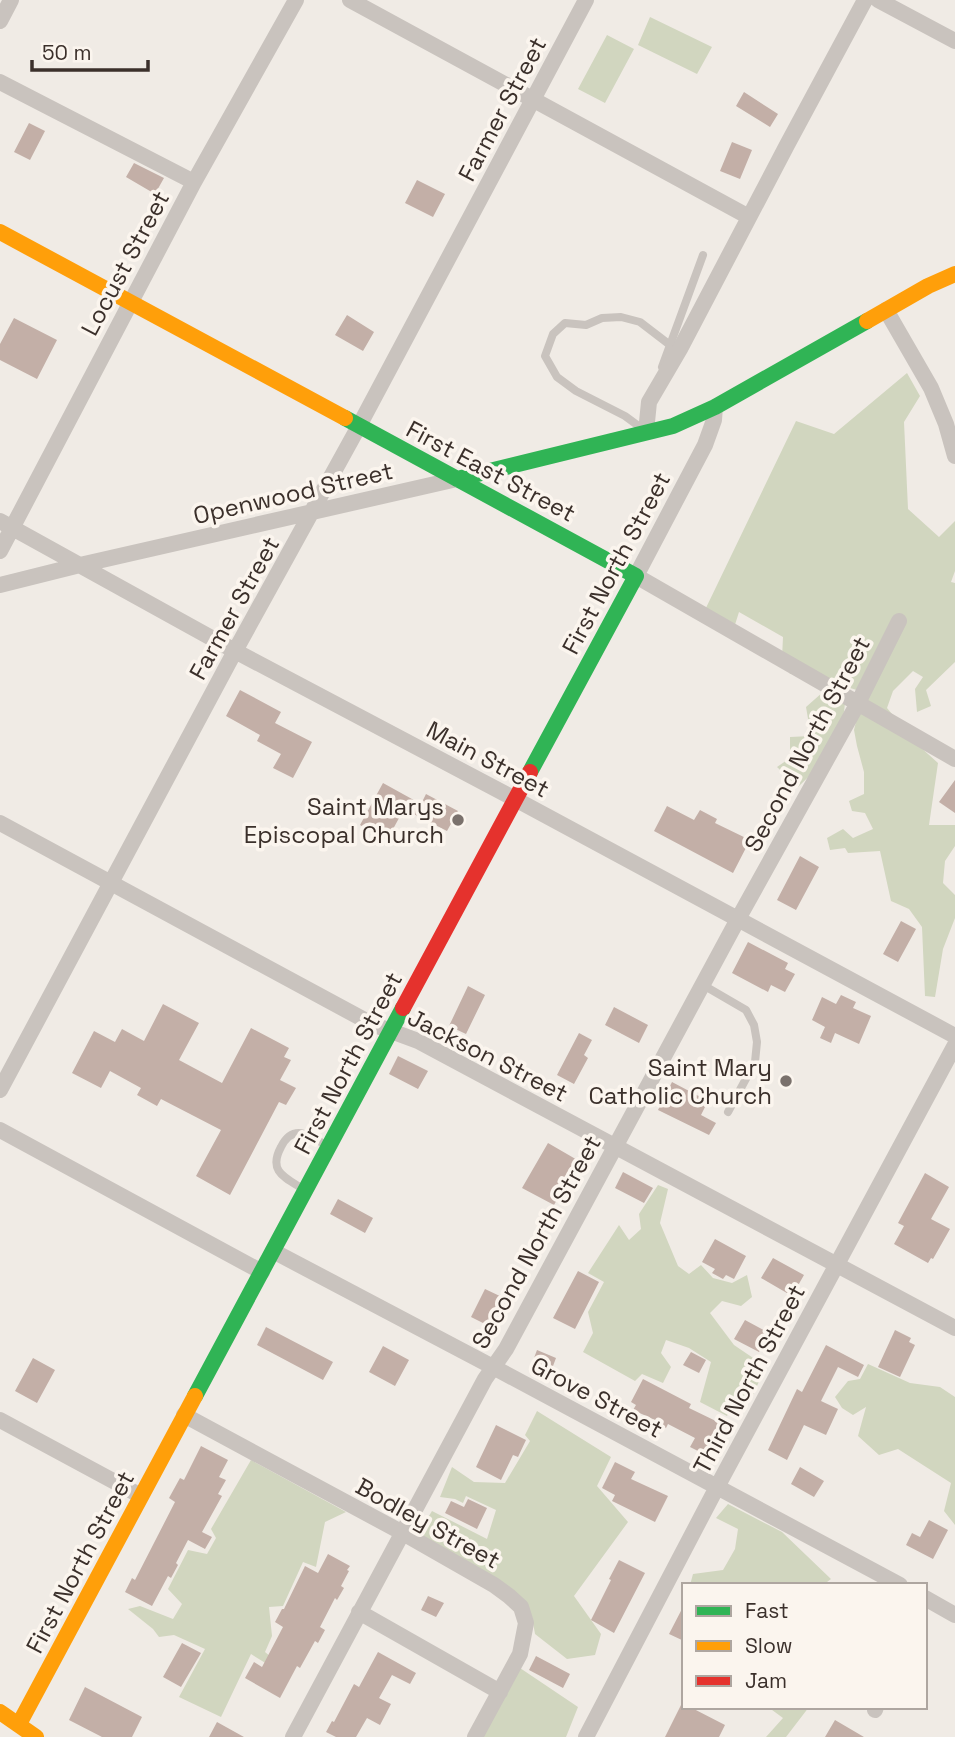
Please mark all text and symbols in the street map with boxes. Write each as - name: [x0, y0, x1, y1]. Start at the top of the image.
- scale bar: [32, 28, 147, 72]
- street label: Farmer Street: [451, 32, 553, 186]
- text: 50 m: [42, 39, 92, 66]
- street label: Locust Street: [74, 185, 176, 341]
- street label: First East Street: [401, 413, 581, 529]
- street label: Openwood Street: [190, 455, 396, 531]
- street label: First North Street: [555, 466, 677, 660]
- street label: Farmer Street: [182, 531, 286, 685]
- street label: Second North Street: [737, 631, 877, 857]
- street label: Main Street: [421, 714, 555, 804]
- place label: Saint Marys Episcopal Church: [244, 791, 444, 850]
- marker: Saint Marys Episcopal Church: [450, 812, 466, 828]
- street label: First North Street: [287, 966, 409, 1160]
- street label: Jackson Street: [403, 1001, 573, 1109]
- place label: Saint Mary Catholic Church: [588, 1052, 772, 1111]
- marker: Saint Mary Catholic Church: [778, 1073, 794, 1089]
- street label: Second North Street: [464, 1130, 608, 1354]
- street label: Third North Street: [686, 1279, 812, 1479]
- street label: Grove Street: [526, 1349, 668, 1445]
- street label: First North Street: [19, 1465, 141, 1659]
- street label: Bodley Street: [350, 1471, 506, 1575]
- legend: [682, 1583, 927, 1709]
- text: Fast: [745, 1597, 789, 1624]
- text: Slow: [745, 1632, 793, 1659]
- text: Jam: [745, 1667, 787, 1694]

